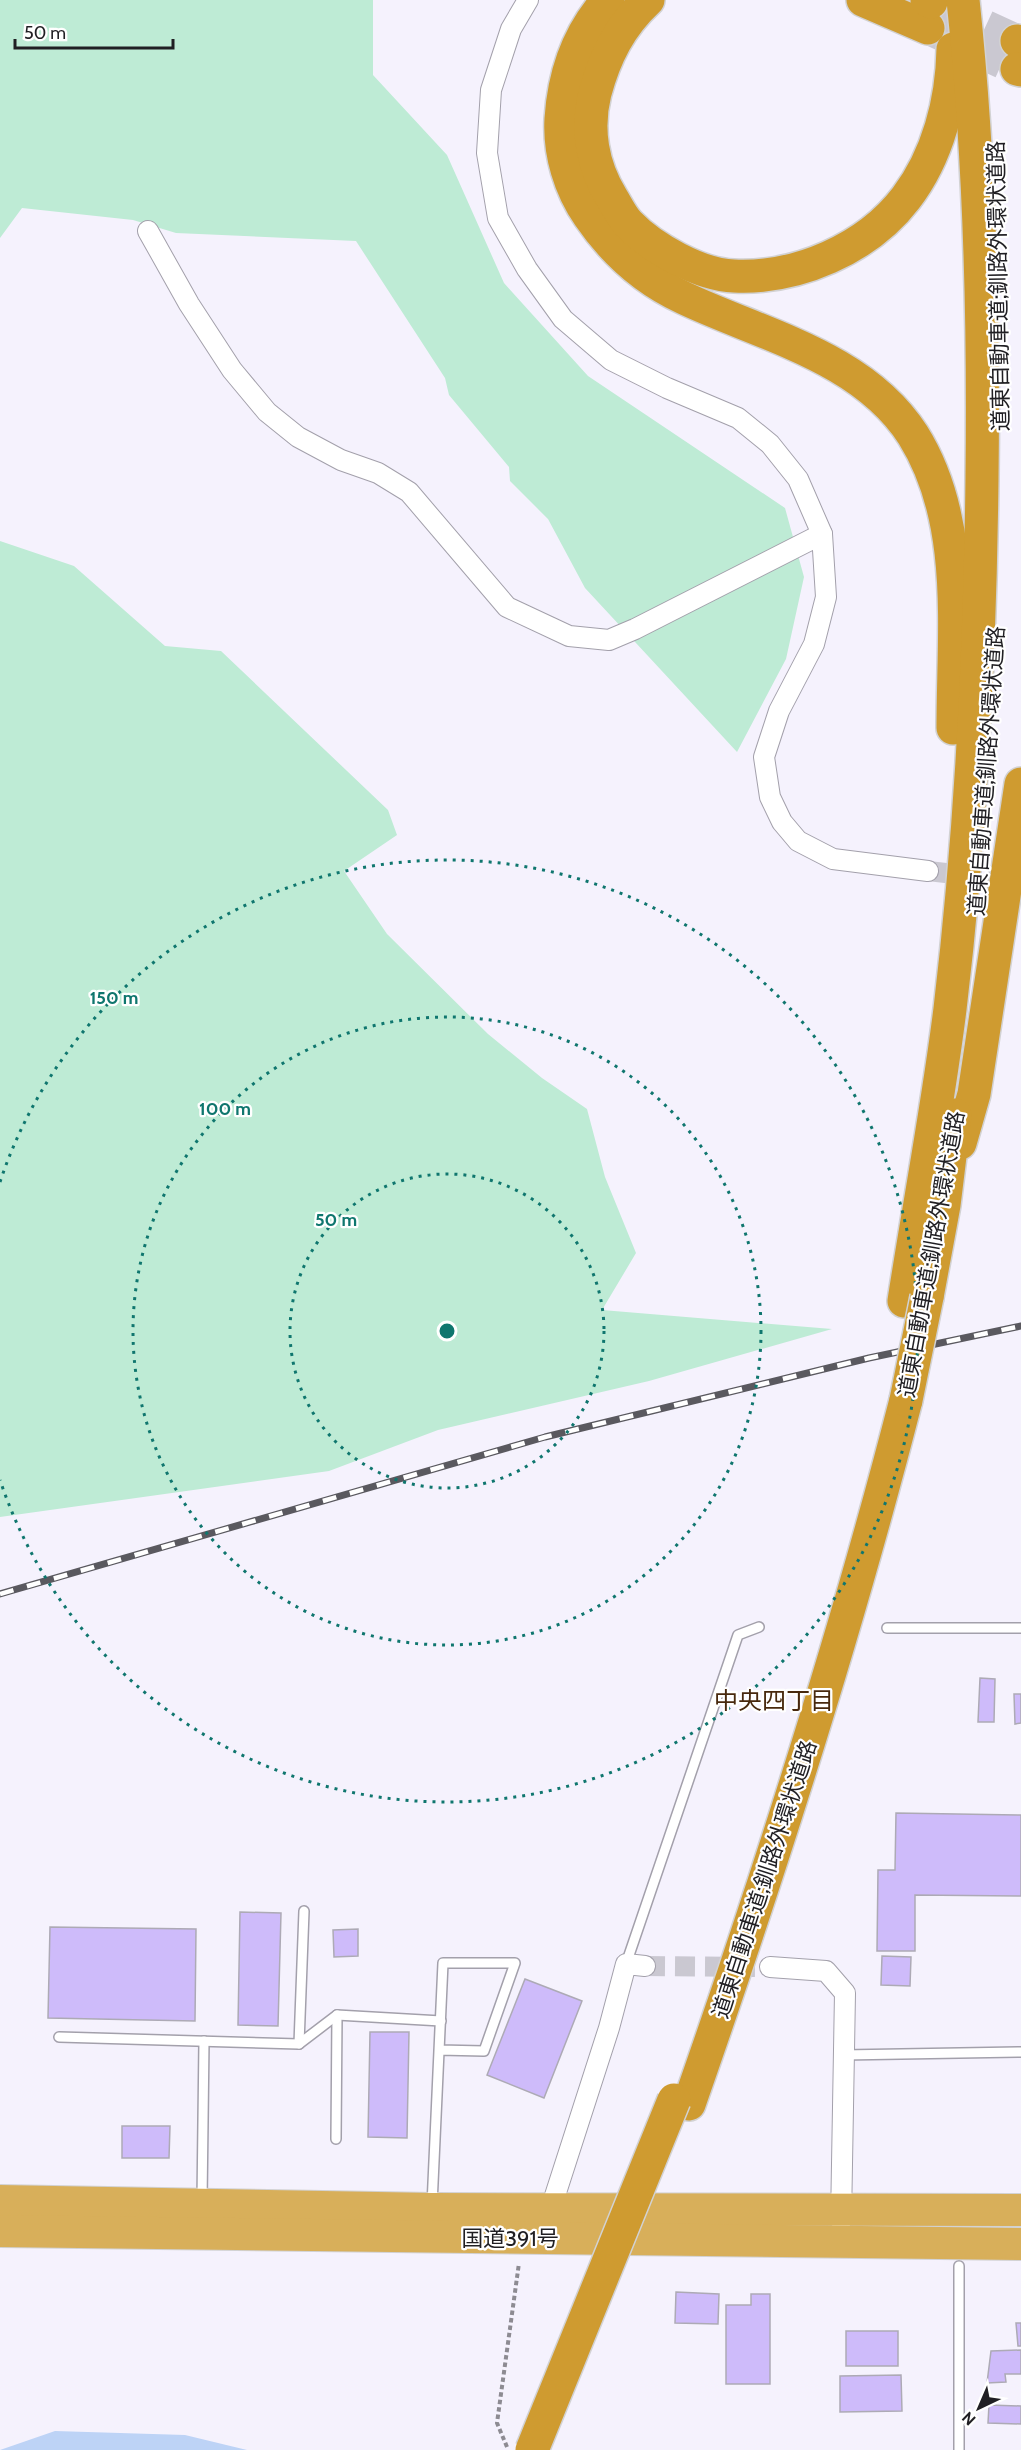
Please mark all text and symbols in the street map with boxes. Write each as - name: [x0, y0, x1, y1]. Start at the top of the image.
- scale bar: [15, 12, 172, 50]
- text: 50 m: [24, 22, 66, 44]
- street label: 道東自動車道;釧路外環状道路: [982, 140, 1015, 432]
- street label: 道東自動車道;釧路外環状道路: [963, 625, 1010, 917]
- text: 150 m: [90, 987, 138, 1009]
- text: 100 m: [199, 1098, 251, 1120]
- street label: 道東自動車道;釧路外環状道路: [893, 1109, 970, 1400]
- text: 50 m: [315, 1209, 357, 1231]
- centre of rings: [437, 1321, 457, 1341]
- district label: 中央四丁目: [714, 1686, 834, 1715]
- street label: 道東自動車道;釧路外環状道路: [707, 1737, 822, 2022]
- street label: 国道391号: [461, 2225, 559, 2252]
- north arrow: [949, 2378, 1009, 2438]
- text: N: [958, 2408, 980, 2429]

